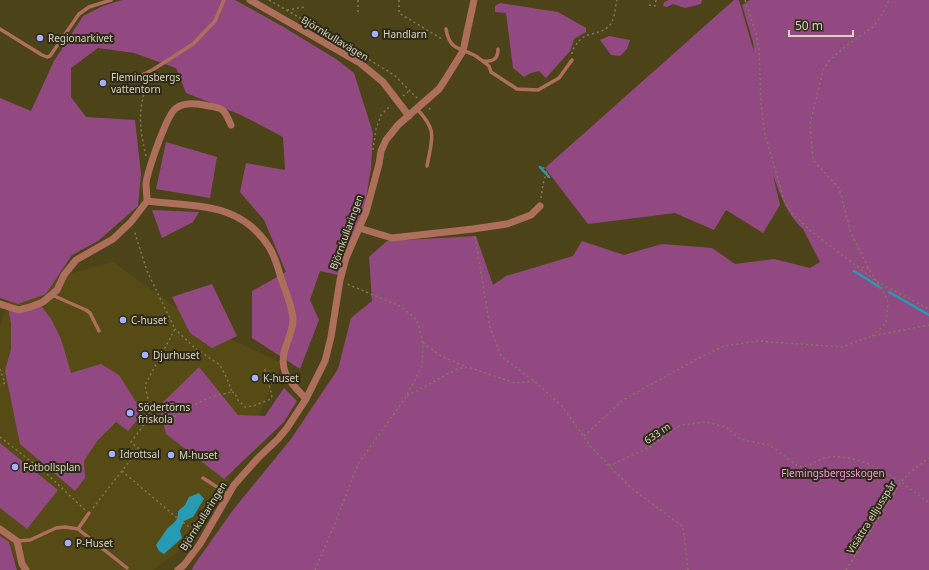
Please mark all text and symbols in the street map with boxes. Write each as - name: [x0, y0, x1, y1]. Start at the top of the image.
- street label: Björnkullavägen: [299, 12, 371, 64]
- scale bar: [789, 12, 853, 38]
- text: 50 m: [795, 17, 823, 34]
- place label: Handlarn: [383, 27, 427, 41]
- marker: Handlarn: [370, 29, 380, 39]
- place label: Regionarkivet: [48, 31, 113, 45]
- marker: Regionarkivet: [35, 33, 45, 43]
- place label: Flemingsbergs vattentorn: [111, 70, 180, 96]
- marker: Flemingsbergs vattentorn: [98, 78, 108, 88]
- street label: Björnkullaringen: [326, 193, 366, 271]
- place label: C-huset: [131, 313, 167, 327]
- marker: C-huset: [118, 315, 128, 325]
- place label: Djurhuset: [153, 348, 200, 362]
- marker: Djurhuset: [140, 350, 150, 360]
- place label: K-huset: [263, 371, 299, 385]
- marker: K-huset: [250, 373, 260, 383]
- place label: Södertörns friskola: [138, 400, 190, 426]
- marker: Södertörns friskola: [125, 408, 135, 418]
- street label: 633 m: [641, 419, 673, 447]
- place label: Idrottsal: [120, 447, 160, 461]
- place label: M-huset: [179, 448, 218, 462]
- marker: Idrottsal: [107, 449, 117, 459]
- marker: M-huset: [166, 450, 176, 460]
- place label: Fotbollsplan: [23, 460, 81, 474]
- marker: Fotbollsplan: [10, 462, 20, 472]
- park label: Flemingsbergsskogen: [781, 466, 885, 480]
- street label: Visättra elljusspår: [843, 478, 899, 556]
- street label: Björnkullaringen: [176, 479, 230, 553]
- place label: P-Huset: [76, 536, 113, 550]
- marker: P-Huset: [63, 538, 73, 548]

